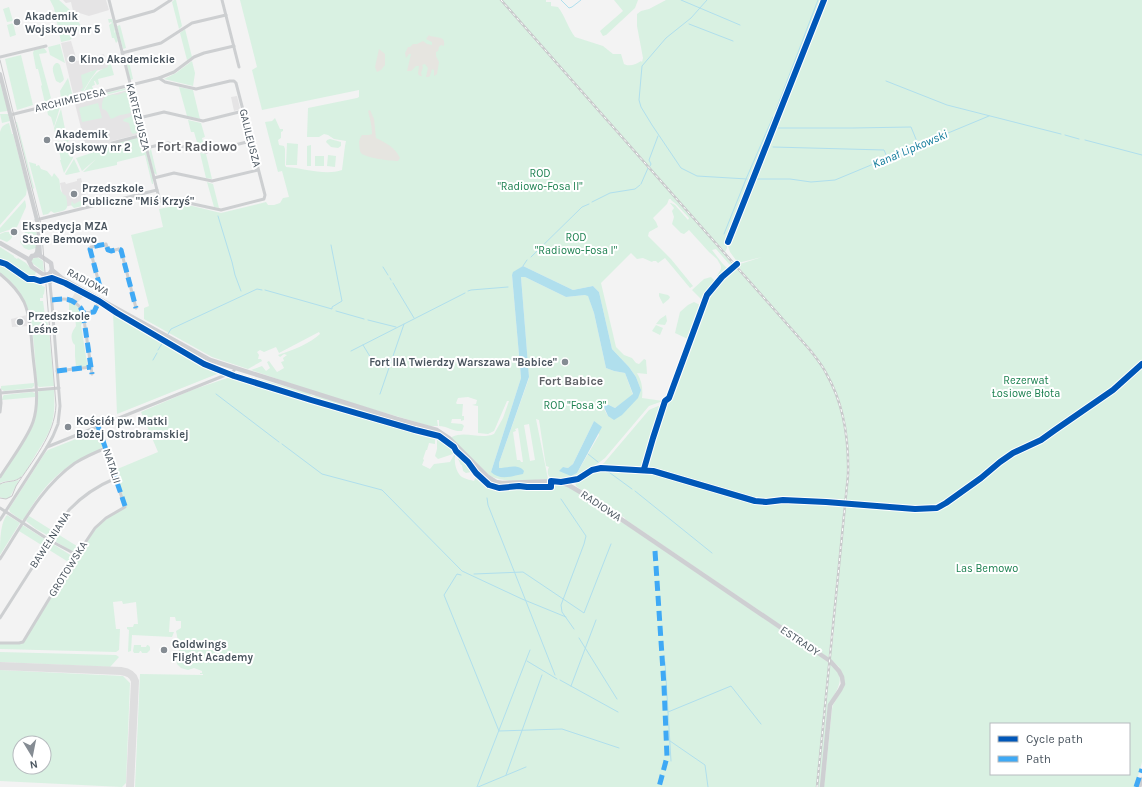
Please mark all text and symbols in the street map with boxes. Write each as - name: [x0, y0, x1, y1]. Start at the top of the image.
- place label: Akademik Wojskowy nr 5: [25, 10, 100, 36]
- marker: Akademik Wojskowy nr 5: [12, 17, 22, 27]
- place label: Kino Akademickie: [80, 53, 175, 66]
- marker: Kino Akademickie: [67, 54, 77, 64]
- street label: KARTEZJUSZA: [123, 82, 153, 153]
- street label: ARCHIMEDESA: [33, 85, 107, 115]
- street label: GALILEUSZA: [236, 108, 264, 169]
- water label: Kanał Lipkowski: [870, 127, 950, 171]
- place label: Akademik Wojskowy nr 2: [55, 128, 131, 154]
- marker: Akademik Wojskowy nr 2: [42, 135, 52, 145]
- district label: Fort Radiowo: [157, 139, 237, 154]
- park label: ROD "Radiowo-Fosa II": [497, 167, 583, 193]
- place label: Przedszkole Publiczne "Miś Krzyś": [82, 182, 194, 208]
- marker: Przedszkole Publiczne "Miś Krzyś": [69, 189, 79, 199]
- place label: Ekspedycja MZA Stare Bemowo: [22, 220, 108, 246]
- marker: Ekspedycja MZA Stare Bemowo: [9, 227, 19, 237]
- park label: ROD "Radiowo-Fosa I": [535, 231, 618, 257]
- street label: RADIOWA: [65, 265, 112, 299]
- place label: Przedszkole Leśne: [28, 310, 90, 336]
- marker: Przedszkole Leśne: [15, 317, 25, 327]
- place label: Fort IIA Twierdzy Warszawa "Babice": [369, 356, 557, 369]
- marker: Fort IIA Twierdzy Warszawa "Babice": [560, 357, 570, 367]
- district label: Fort Babice: [539, 374, 603, 388]
- park label: Rezerwat Łosiowe Błota: [992, 374, 1060, 400]
- park label: ROD "Fosa 3": [544, 399, 607, 412]
- place label: Kościół pw. Matki Bożej Ostrobramskiej: [76, 415, 189, 441]
- marker: Kościół pw. Matki Bożej Ostrobramskiej: [63, 422, 73, 432]
- street label: NATALII: [100, 447, 124, 485]
- street label: RADIOWA: [578, 488, 624, 525]
- street label: BAWEŁNIANA: [27, 509, 73, 571]
- street label: GROTOWSKA: [46, 538, 91, 599]
- park label: Las Bemowo: [956, 562, 1018, 575]
- street label: ESTRADY: [778, 623, 822, 659]
- place label: Goldwings Flight Academy: [172, 638, 254, 664]
- marker: Goldwings Flight Academy: [159, 645, 169, 655]
- legend: [990, 723, 1130, 775]
- text: Cycle path: [1026, 732, 1083, 746]
- north arrow: [12, 735, 52, 775]
- text: Path: [1026, 752, 1051, 766]
- text: N: [29, 757, 39, 771]

